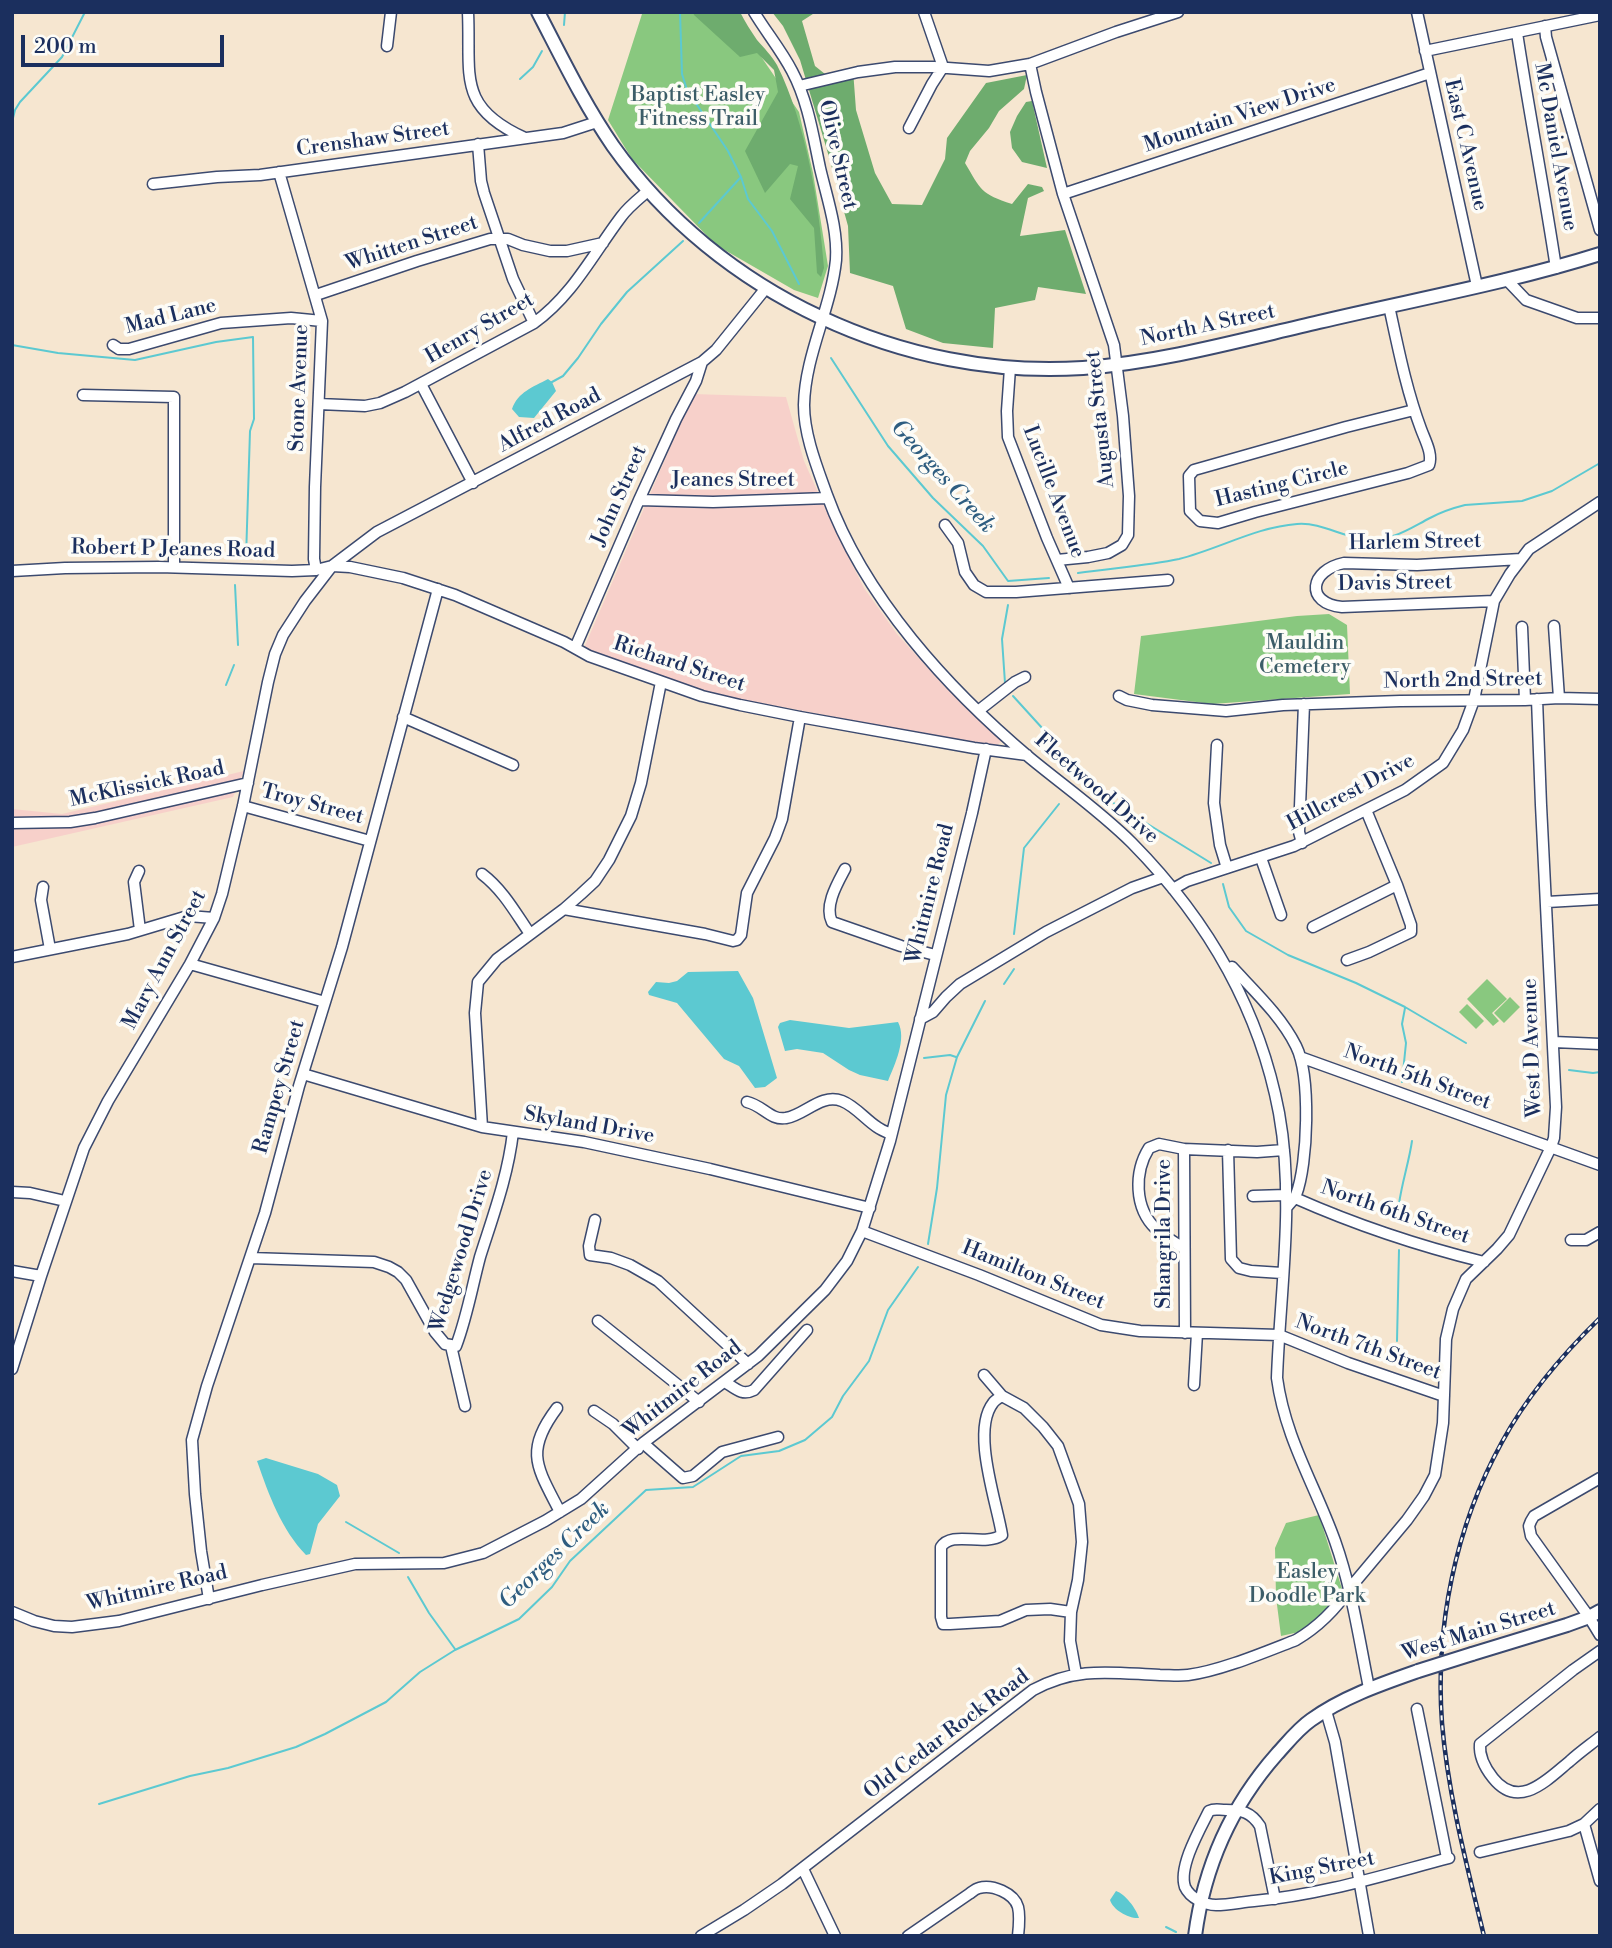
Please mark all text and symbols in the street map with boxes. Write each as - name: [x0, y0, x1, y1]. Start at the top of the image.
- scale bar: [24, 21, 228, 65]
- text: 200 m: [34, 34, 97, 60]
- street label: Mc Daniel Avenue: [1528, 61, 1582, 233]
- street label: Mountain View Drive: [1141, 73, 1339, 159]
- street label: East C Avenue: [1438, 77, 1492, 213]
- park label: Baptist Easley Fitness Trail: [631, 83, 765, 133]
- street label: Olive Street: [812, 98, 862, 212]
- street label: Crenshaw Street: [295, 117, 451, 163]
- street label: Whitten Street: [343, 211, 481, 277]
- street label: Henry Street: [421, 288, 539, 370]
- street label: Mad Lane: [123, 294, 219, 340]
- street label: North A Street: [1138, 299, 1278, 353]
- street label: Stone Avenue: [285, 324, 315, 452]
- street label: Augusta Street: [1081, 349, 1121, 489]
- street label: Alfred Road: [494, 383, 606, 459]
- water label: Georges Creek: [884, 415, 1000, 539]
- street label: Lucille Avenue: [1016, 422, 1090, 562]
- street label: John Street: [587, 442, 653, 550]
- street label: Hasting Circle: [1213, 456, 1351, 514]
- street label: Jeanes Street: [671, 468, 795, 494]
- street label: Harlem Street: [1348, 529, 1482, 557]
- street label: Robert P Jeanes Road: [71, 536, 275, 564]
- street label: Davis Street: [1337, 570, 1453, 598]
- park label: Mauldin Cemetery: [1259, 631, 1351, 681]
- street label: Richard Street: [610, 632, 748, 698]
- street label: North 2nd Street: [1383, 667, 1543, 695]
- street label: Fleetwood Drive: [1029, 728, 1163, 850]
- street label: Hillcrest Drive: [1283, 749, 1419, 837]
- street label: McKlissick Road: [67, 756, 227, 814]
- street label: Troy Street: [258, 779, 366, 831]
- street label: Whitmire Road: [901, 821, 961, 967]
- street label: Mary Ann Street: [118, 886, 212, 1034]
- street label: West D Avenue: [1518, 978, 1548, 1118]
- street label: Rampey Street: [249, 1017, 311, 1157]
- street label: North 5th Street: [1340, 1040, 1494, 1116]
- street label: Skyland Drive: [522, 1102, 656, 1150]
- street label: Shangrila Drive: [1152, 1159, 1178, 1309]
- street label: Wedgewood Drive: [425, 1166, 499, 1336]
- street label: North 6th Street: [1317, 1176, 1473, 1250]
- street label: Hamilton Street: [958, 1236, 1108, 1316]
- street label: North 7th Street: [1292, 1310, 1444, 1386]
- street label: Whitmire Road: [619, 1336, 747, 1444]
- water label: Georges Creek: [494, 1496, 616, 1616]
- park label: Easley Doodle Park: [1249, 1560, 1365, 1610]
- street label: Whitmire Road: [84, 1561, 230, 1617]
- street label: West Main Street: [1399, 1597, 1559, 1667]
- street label: Old Cedar Rock Road: [859, 1665, 1035, 1805]
- street label: King Street: [1267, 1846, 1377, 1892]

